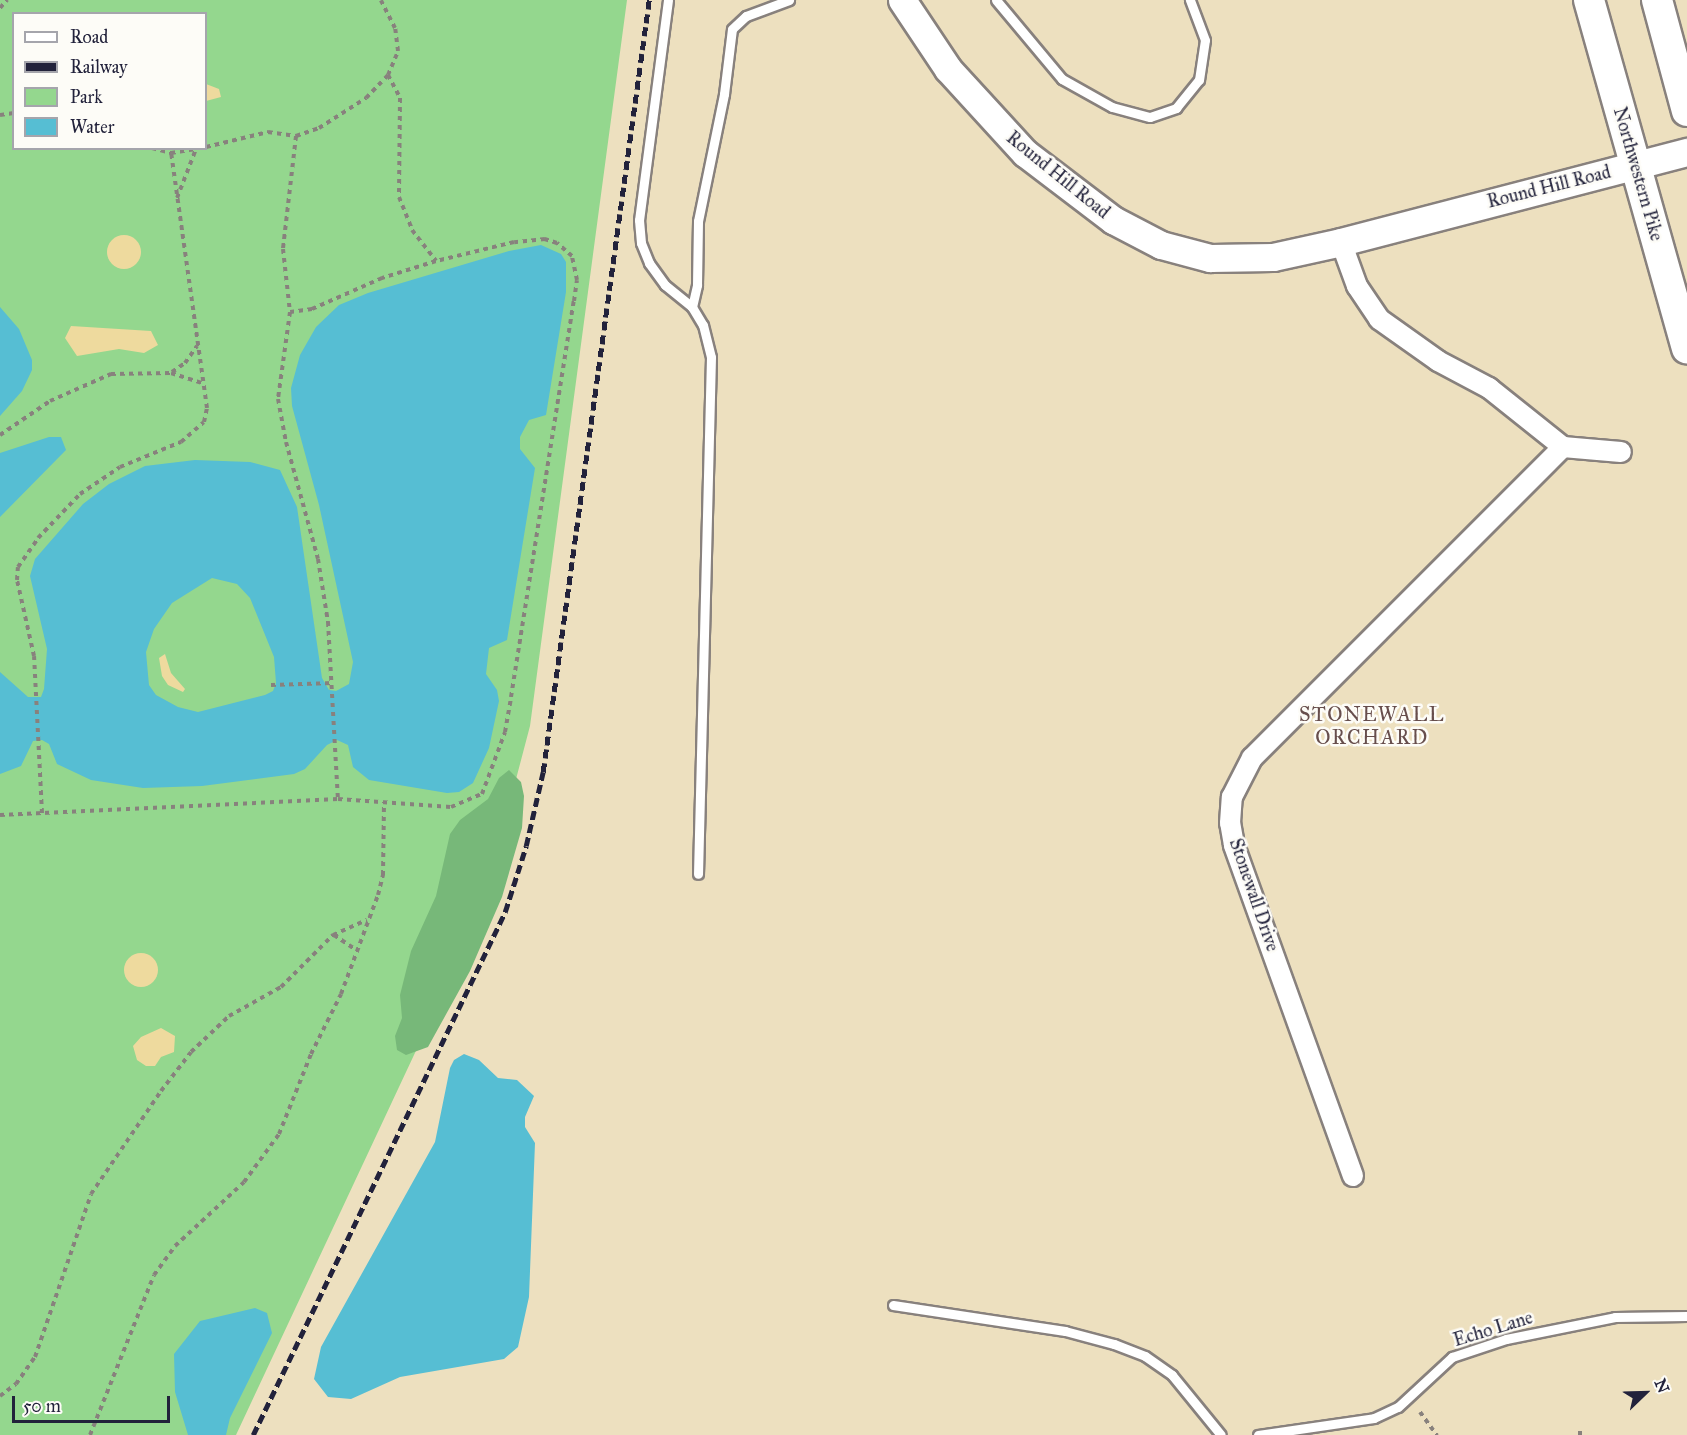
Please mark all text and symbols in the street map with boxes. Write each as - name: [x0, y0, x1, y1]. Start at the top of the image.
- legend: [12, 12, 207, 150]
- text: Road: [70, 26, 108, 48]
- text: Railway: [70, 56, 127, 78]
- text: Park: [70, 86, 103, 108]
- street label: Northwestern Pike: [1609, 105, 1667, 243]
- text: Water: [70, 116, 114, 138]
- street label: Round Hill Road: [1002, 127, 1114, 223]
- street label: Round Hill Road: [1485, 161, 1613, 213]
- district label: STONEWALL ORCHARD: [1299, 703, 1445, 750]
- street label: Stonewall Drive: [1225, 836, 1283, 954]
- street label: Echo Lane: [1451, 1307, 1535, 1351]
- north arrow: [1615, 1363, 1675, 1423]
- text: N: [1651, 1376, 1673, 1396]
- scale bar: [15, 1384, 172, 1422]
- text: 50 m: [23, 1395, 61, 1417]

